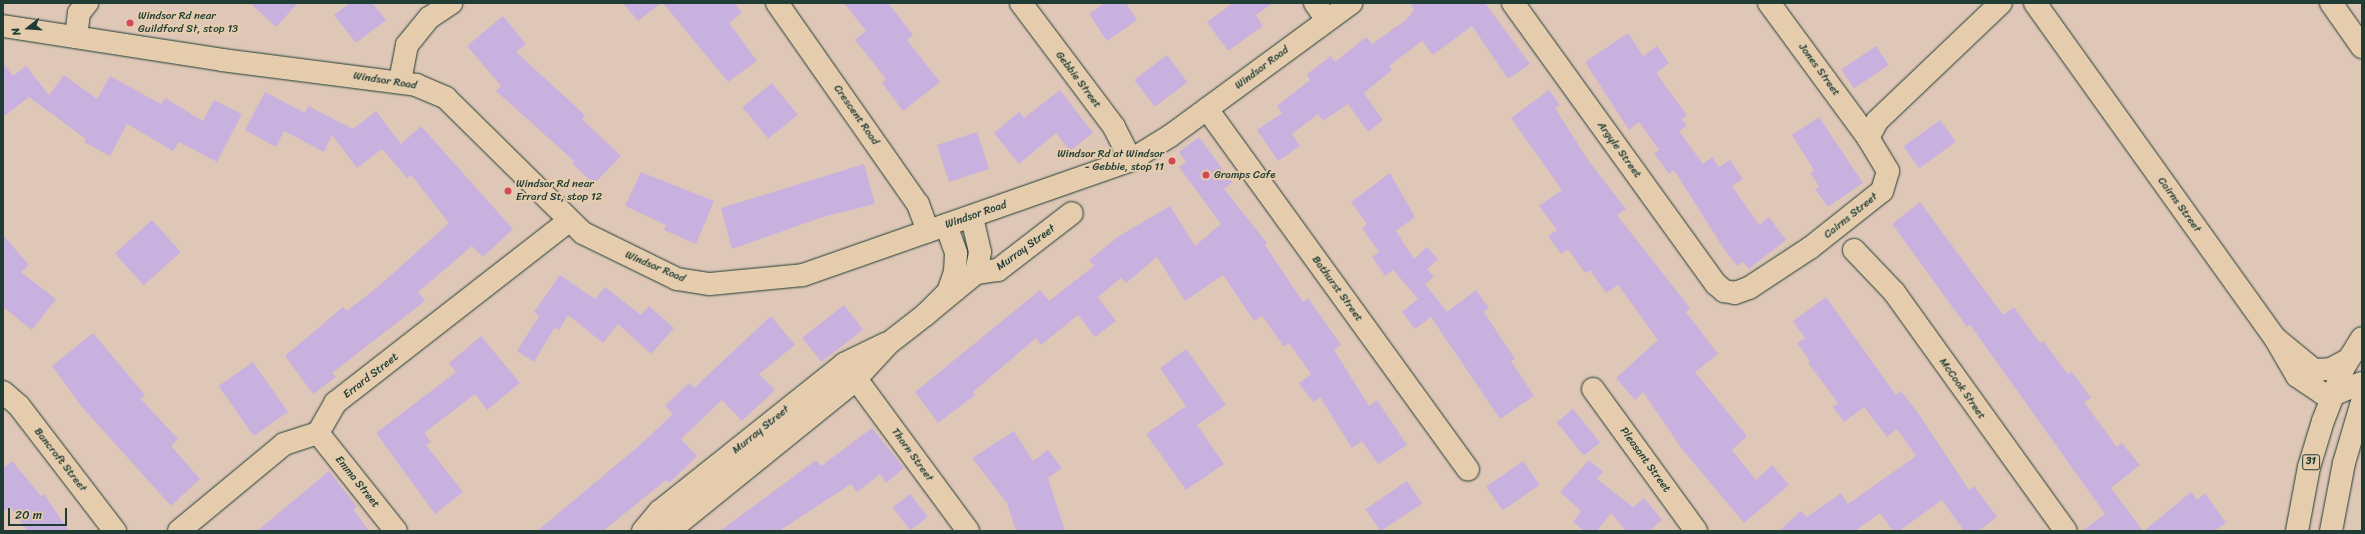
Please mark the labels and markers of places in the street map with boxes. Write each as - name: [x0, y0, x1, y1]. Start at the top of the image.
- place label: Windsor Rd near Guildford St, stop 13: [138, 10, 239, 36]
- marker: Windsor Rd near Guildford St, stop 13: [125, 18, 135, 28]
- place label: Windsor Rd at Windsor - Gebbie, stop 11: [1057, 148, 1164, 174]
- marker: Windsor Rd at Windsor - Gebbie, stop 11: [1167, 156, 1177, 166]
- place label: Gramps Cafe: [1214, 168, 1276, 182]
- marker: Gramps Cafe: [1201, 170, 1211, 180]
- place label: Windsor Rd near Errard St, stop 12: [516, 178, 603, 204]
- marker: Windsor Rd near Errard St, stop 12: [503, 186, 513, 196]

